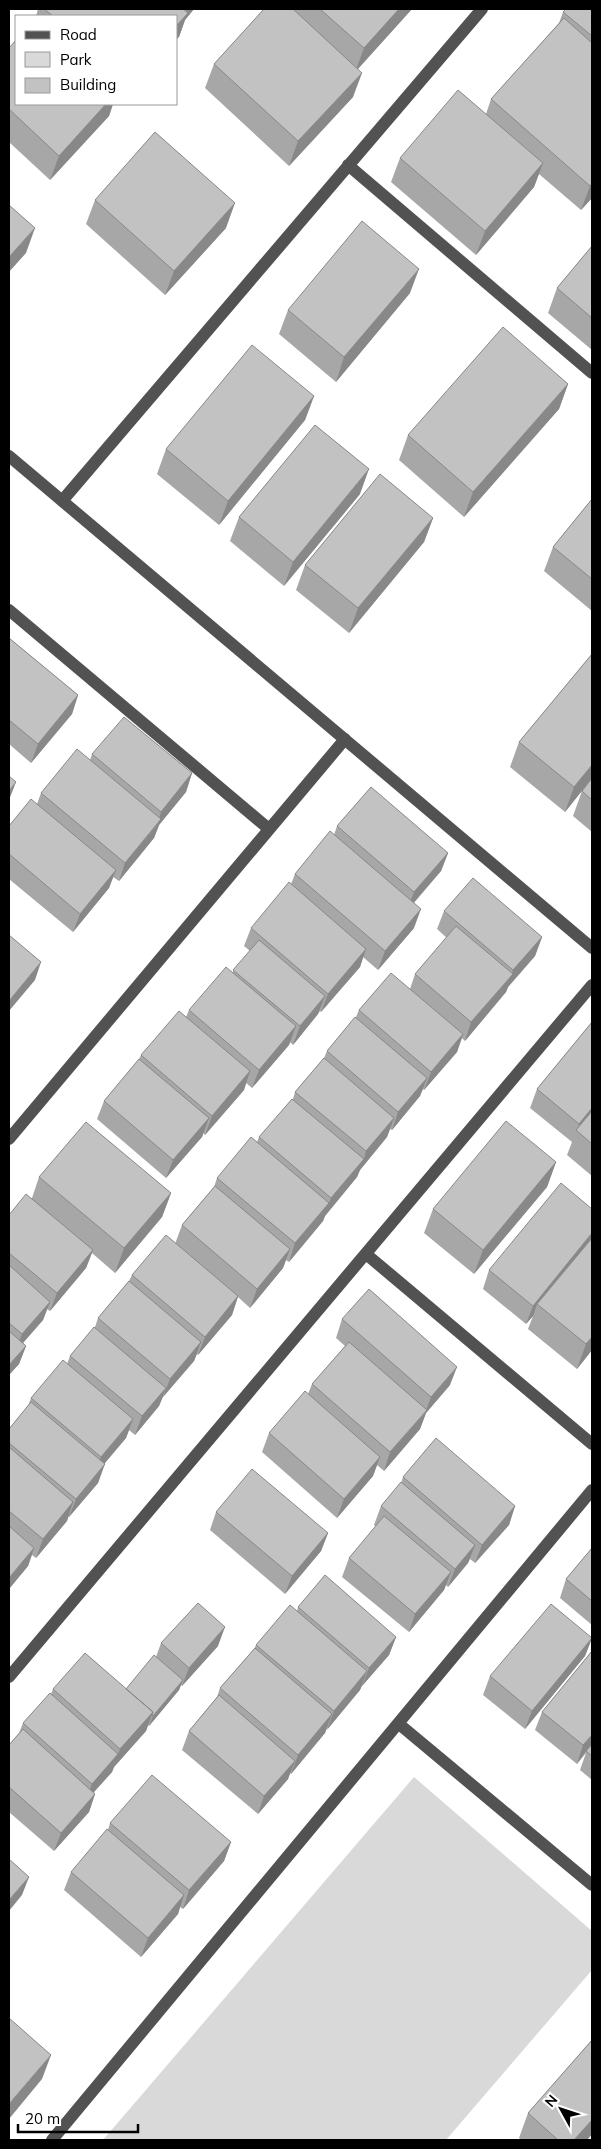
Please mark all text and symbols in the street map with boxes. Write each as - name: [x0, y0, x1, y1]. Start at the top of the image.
- legend: [15, 15, 178, 105]
- text: Road: [60, 25, 97, 44]
- text: Park: [60, 50, 92, 69]
- text: Building: [60, 75, 116, 94]
- north arrow: [536, 2084, 586, 2134]
- text: N: [541, 2091, 561, 2110]
- scale bar: [18, 2102, 138, 2134]
- text: 20 m: [25, 2109, 60, 2128]

